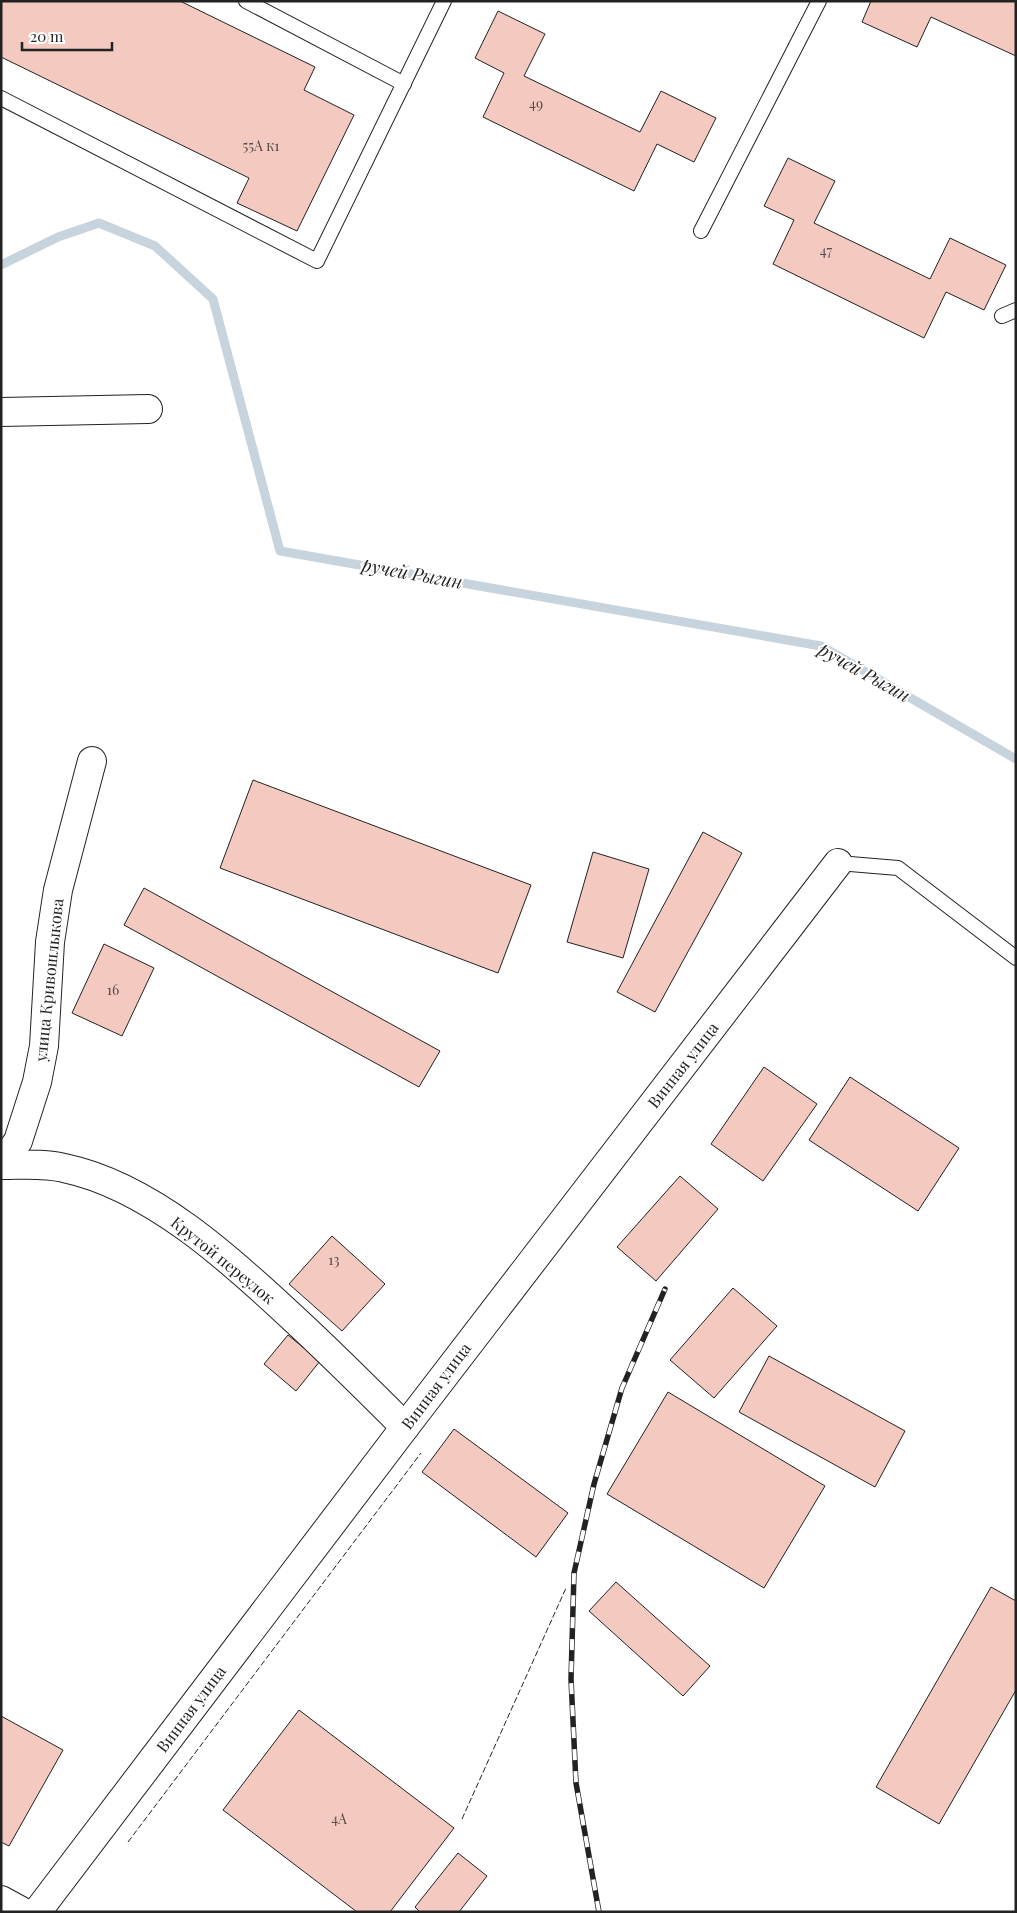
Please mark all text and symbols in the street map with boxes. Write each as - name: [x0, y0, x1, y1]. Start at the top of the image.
- scale bar: [22, 20, 112, 52]
- text: 20 m: [30, 26, 64, 46]
- house number: 49: [529, 94, 543, 113]
- house number: 55А к1: [242, 136, 280, 155]
- house number: 47: [820, 241, 833, 260]
- water label: ручей Рыгин: [358, 552, 464, 594]
- water label: ручей Рыгин: [812, 636, 915, 707]
- street label: улица Кривошлыкова: [29, 897, 68, 1063]
- house number: 16: [107, 980, 119, 999]
- street label: Винная улица: [643, 1018, 723, 1112]
- street label: Крутой переулок: [167, 1211, 280, 1308]
- house number: 13: [328, 1250, 340, 1269]
- street label: Винная улица: [396, 1338, 475, 1433]
- street label: Винная улица: [151, 1661, 230, 1756]
- house number: 4А: [331, 1809, 347, 1828]

